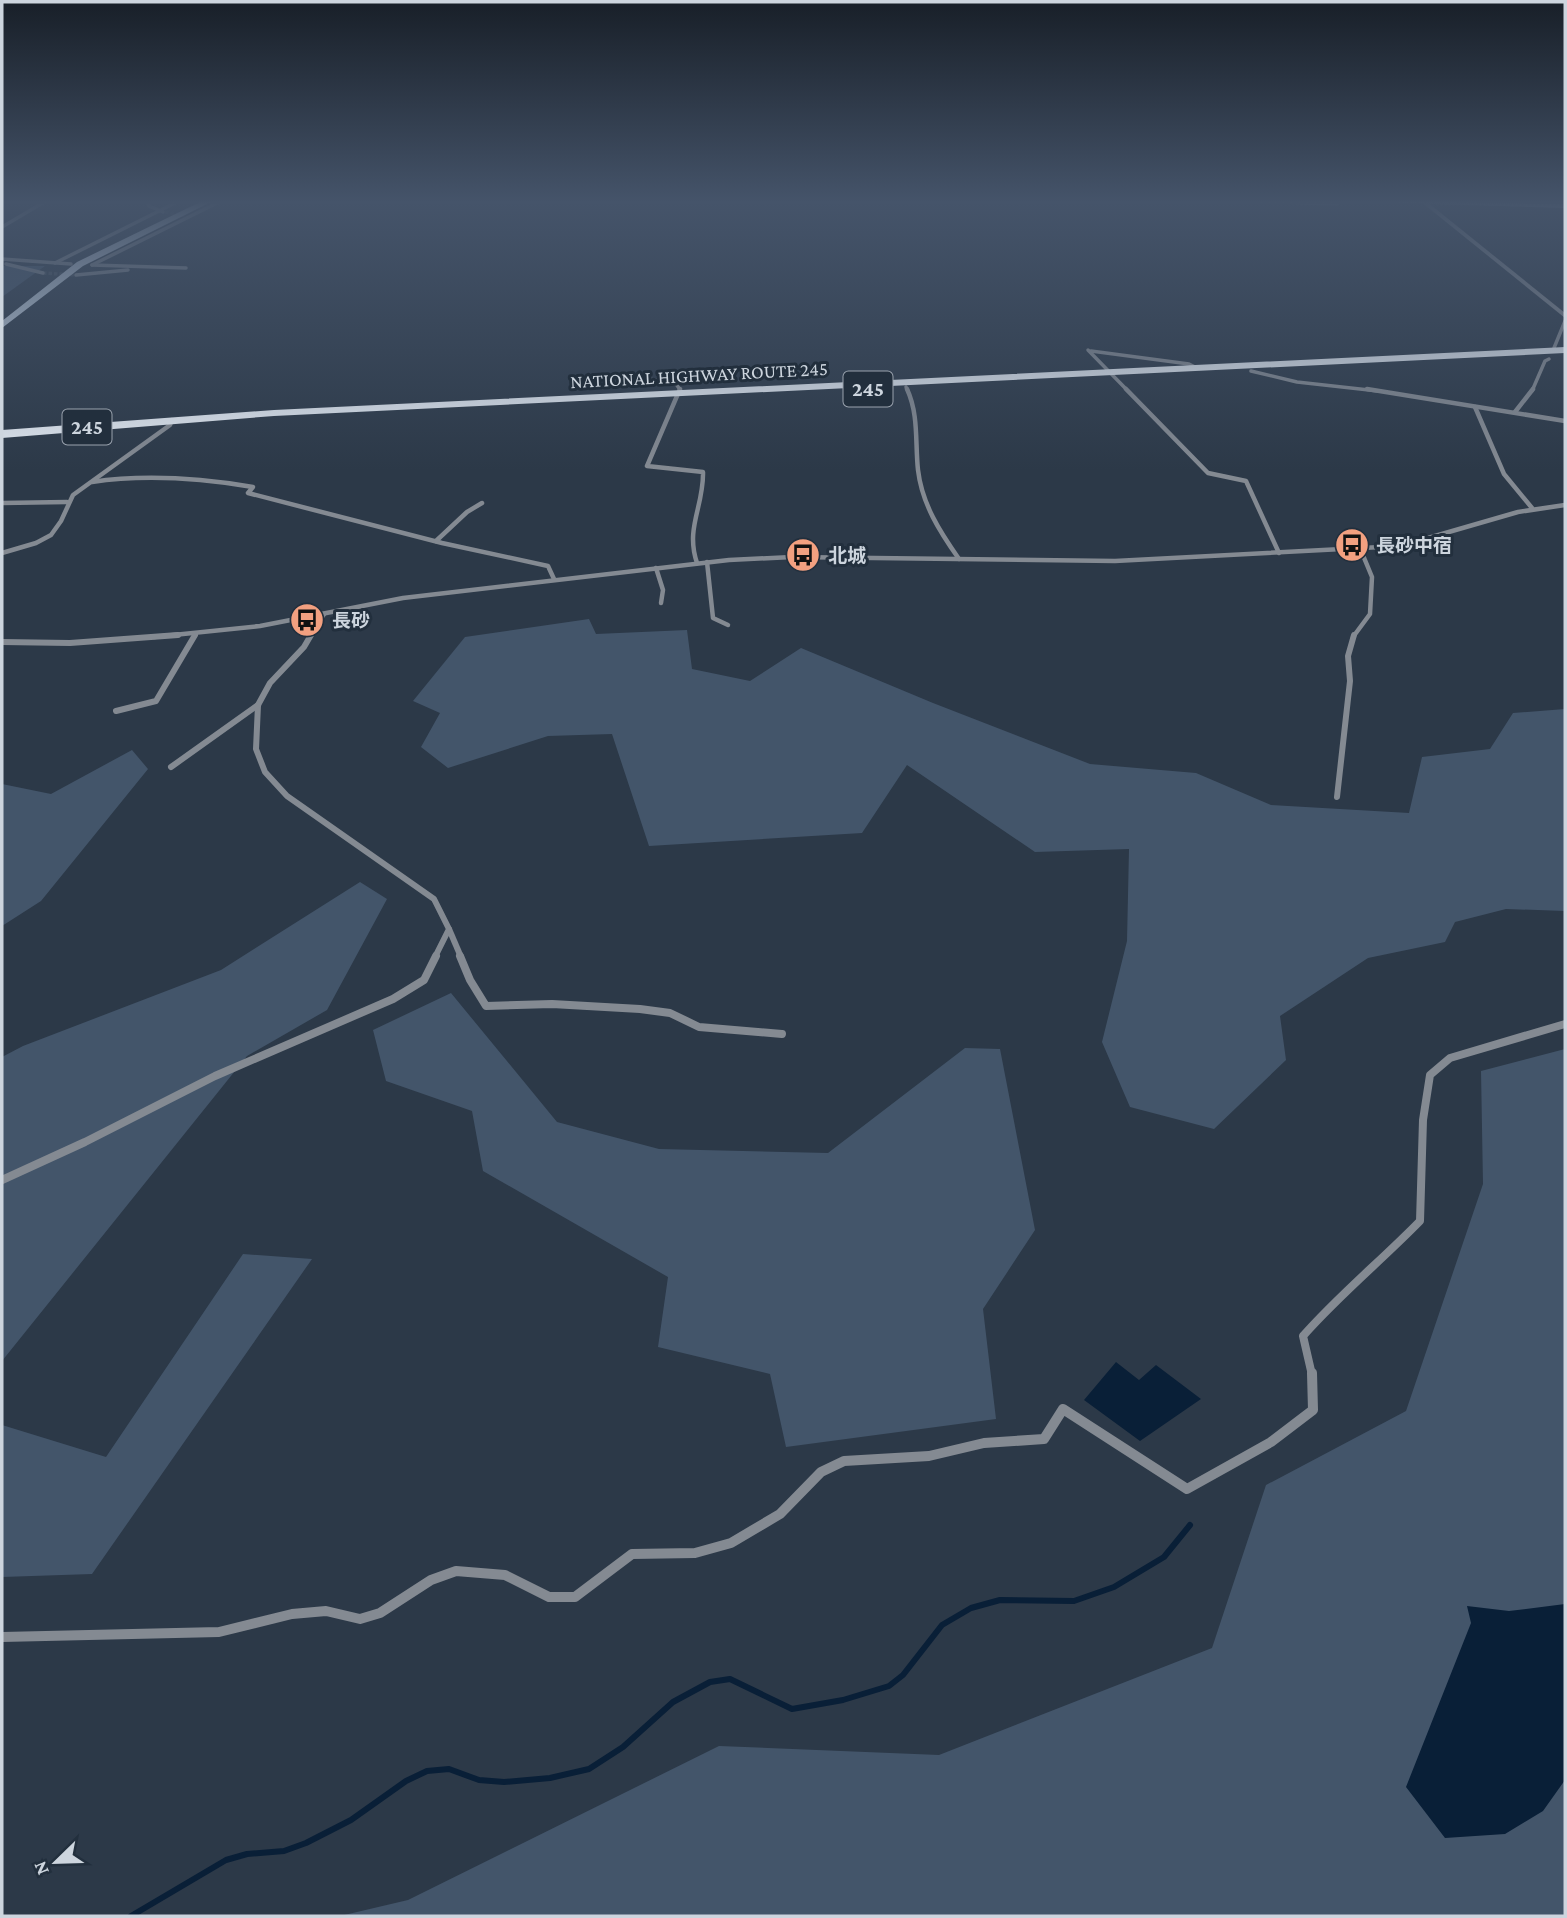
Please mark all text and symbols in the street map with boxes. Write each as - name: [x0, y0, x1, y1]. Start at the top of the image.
- street label: NATIONAL HIGHWAY ROUTE 245: [570, 358, 828, 392]
- road number: 245: [844, 372, 892, 406]
- road number: 245: [62, 410, 112, 444]
- bus stop icon: 長砂中宿: [1333, 526, 1371, 564]
- place label: 長砂中宿: [1376, 535, 1452, 556]
- bus stop icon: 北城: [784, 536, 822, 574]
- place label: 北城: [828, 545, 866, 566]
- bus stop icon: 長砂: [288, 601, 326, 639]
- place label: 長砂: [332, 610, 370, 631]
- north arrow: [21, 1827, 91, 1897]
- text: N: [29, 1858, 53, 1879]

